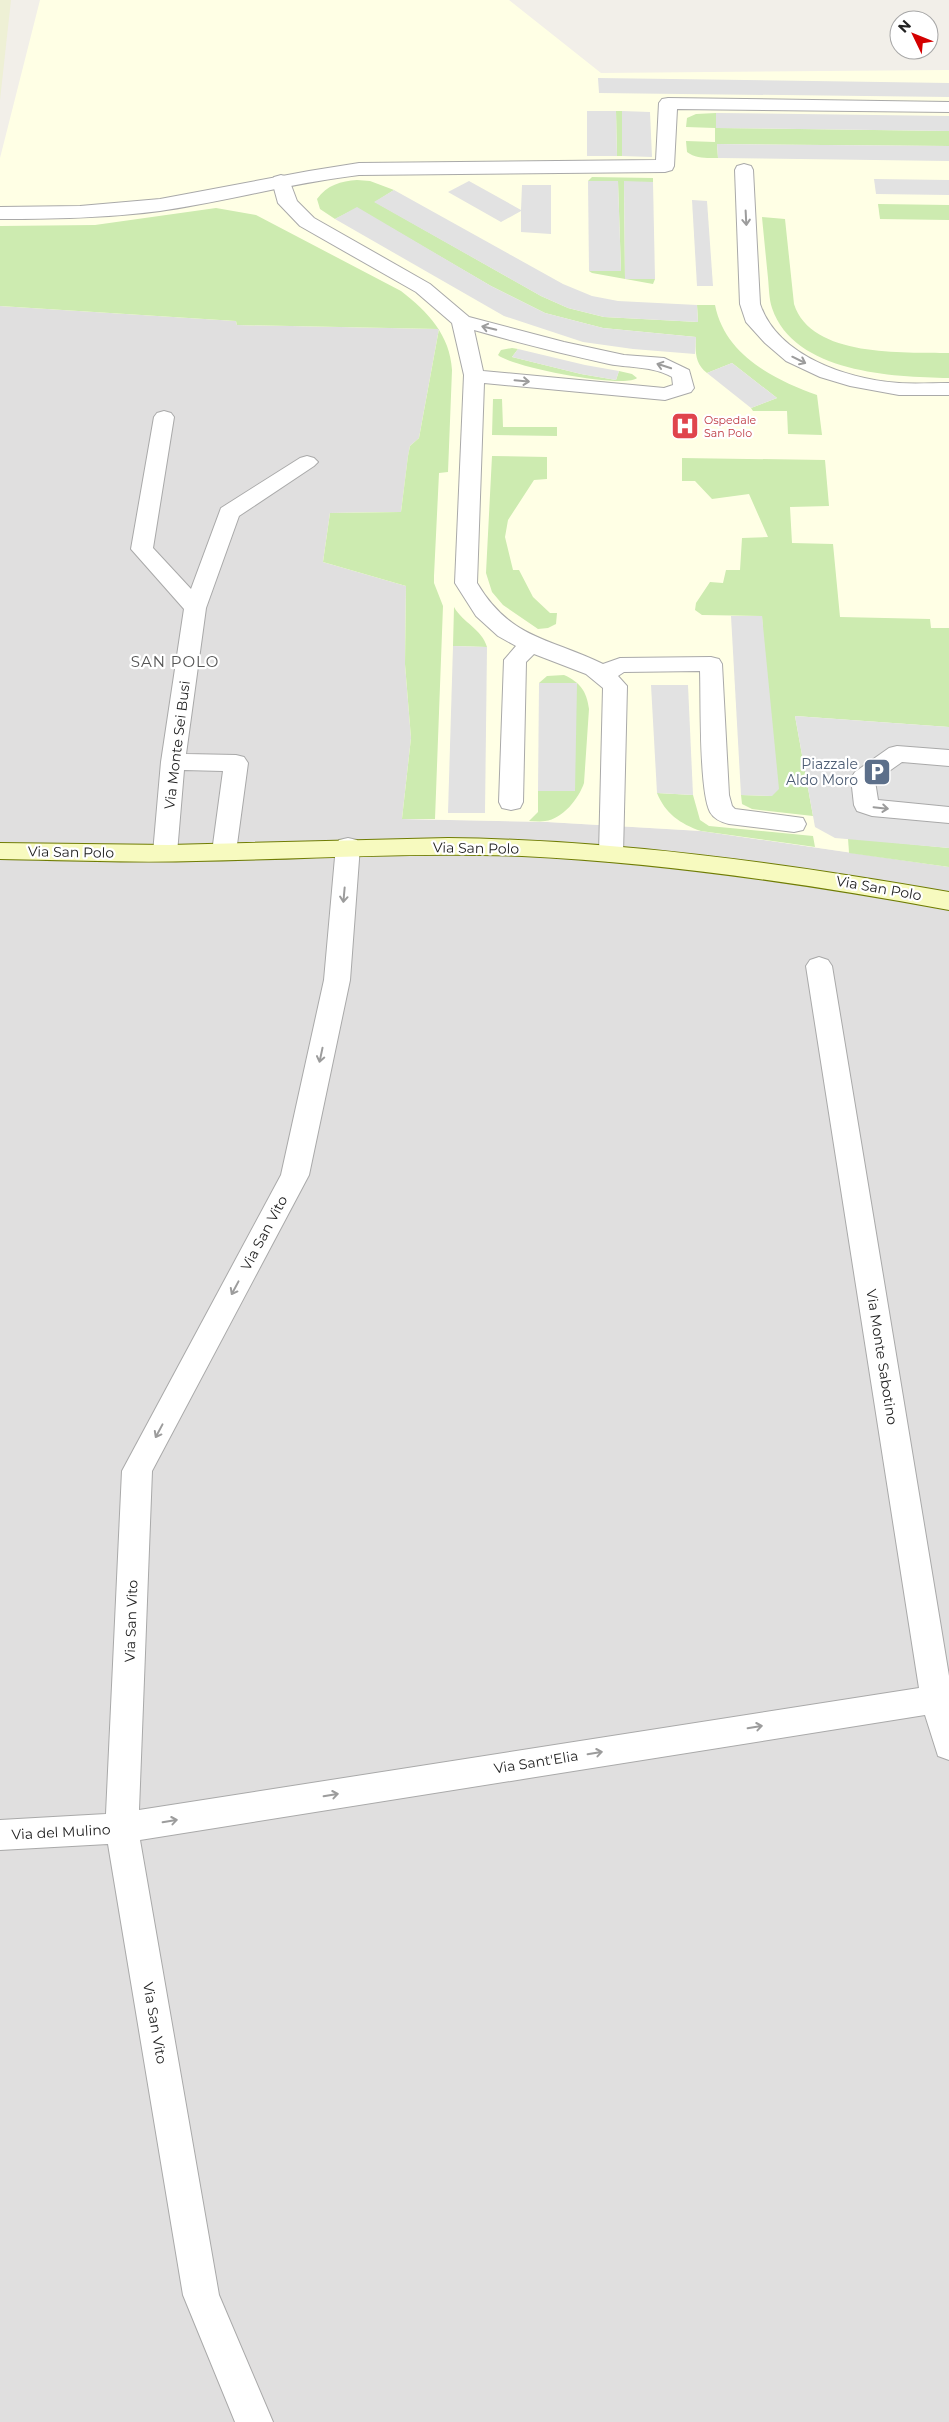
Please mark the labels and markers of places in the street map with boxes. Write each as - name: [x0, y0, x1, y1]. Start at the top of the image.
- hospital icon: Ospedale San Polo: [670, 411, 700, 441]
- place label: Ospedale San Polo: [704, 413, 757, 440]
- place label: Piazzale Aldo Moro: [786, 755, 858, 789]
- parking icon: Piazzale Aldo Moro: [862, 757, 892, 787]

